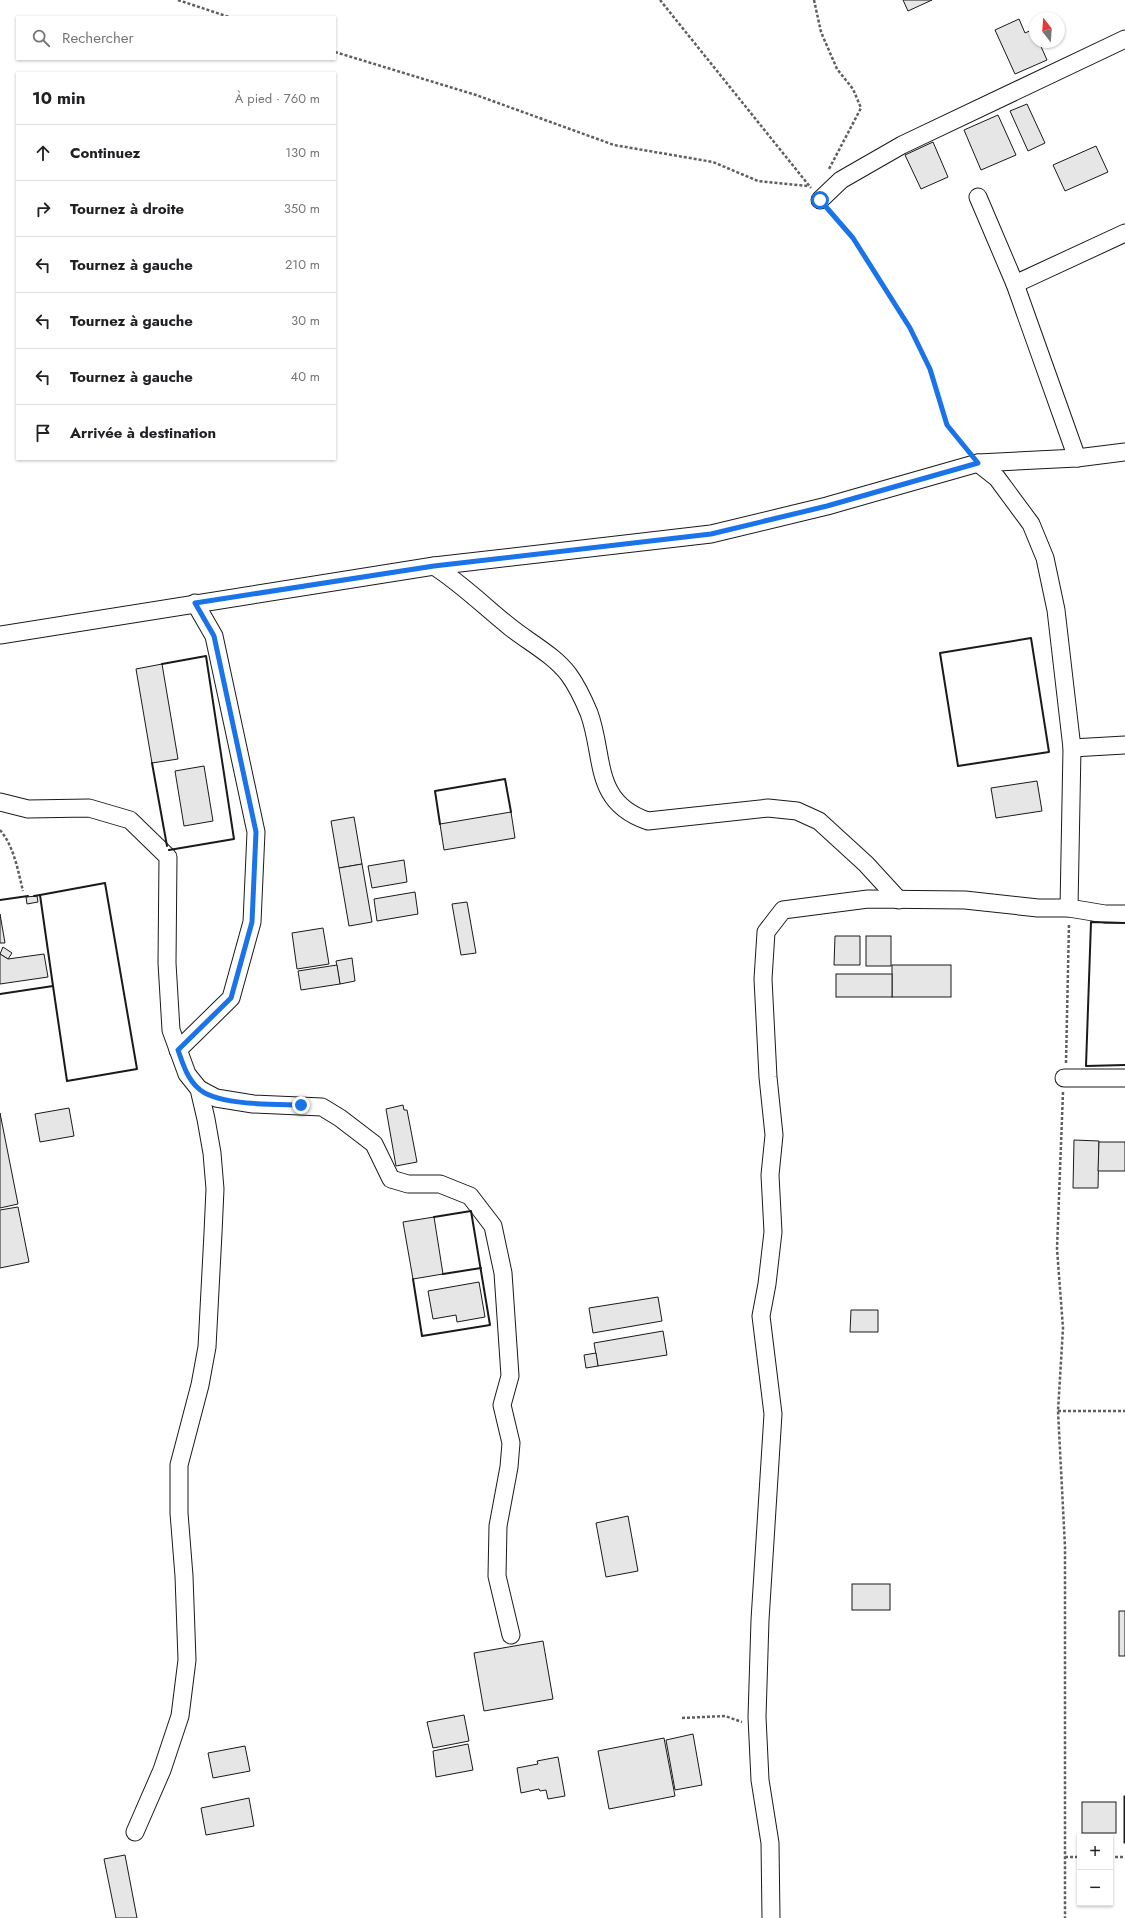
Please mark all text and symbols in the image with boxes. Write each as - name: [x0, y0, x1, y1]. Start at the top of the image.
- north arrow: [1029, 12, 1065, 48]
- search box: [16, 16, 336, 60]
- icon: search: [30, 27, 52, 49]
- text: Rechercher: [62, 27, 134, 49]
- text: 10 min: [32, 86, 85, 110]
- text: À pied · 760 m: [235, 89, 320, 108]
- icon: ahead: [32, 142, 54, 164]
- text: Continuez: [70, 142, 140, 164]
- text: 130 m: [285, 143, 320, 162]
- route start: [811, 191, 829, 209]
- icon: right: [32, 198, 54, 220]
- text: Tournez à droite: [70, 198, 184, 220]
- text: 350 m: [284, 199, 320, 218]
- icon: left: [32, 254, 54, 276]
- text: Tournez à gauche: [70, 254, 193, 276]
- text: 210 m: [285, 255, 320, 274]
- icon: left: [32, 310, 54, 332]
- text: Tournez à gauche: [70, 310, 193, 332]
- text: 30 m: [291, 311, 320, 330]
- icon: left: [32, 366, 54, 388]
- text: Tournez à gauche: [70, 366, 193, 388]
- text: 40 m: [291, 367, 320, 386]
- icon: arrive: [32, 422, 54, 444]
- text: Arrivée à destination: [70, 422, 216, 444]
- route end: [292, 1096, 310, 1114]
- map controls: [1077, 1834, 1113, 1906]
- button: +: [1077, 1834, 1113, 1870]
- button: −: [1077, 1870, 1113, 1906]

